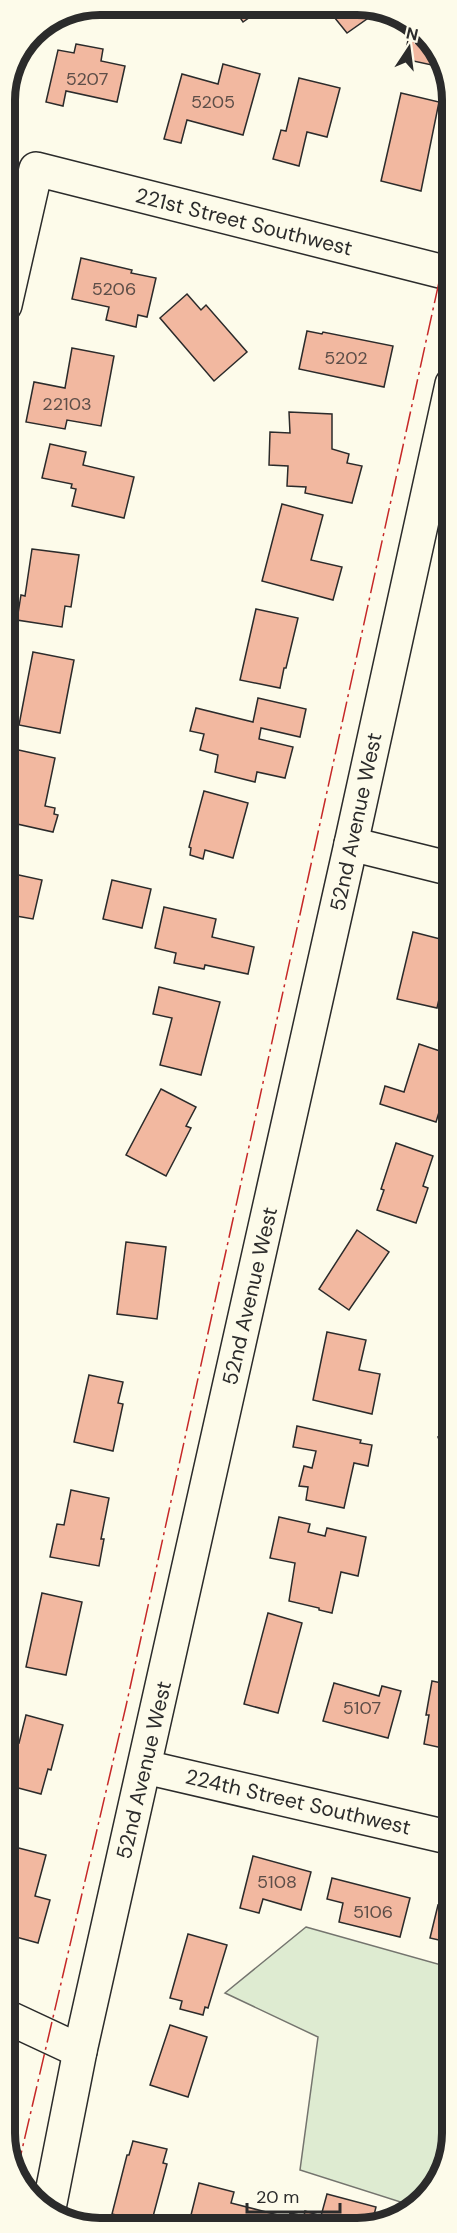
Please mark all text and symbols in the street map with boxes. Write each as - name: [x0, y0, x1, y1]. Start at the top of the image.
- north arrow: [379, 18, 439, 78]
- text: N: [404, 22, 420, 45]
- house number: 5207: [66, 67, 108, 91]
- house number: 5205: [191, 90, 235, 114]
- street label: 221st Street Southwest: [133, 181, 355, 263]
- house number: 5206: [92, 277, 136, 301]
- house number: 5202: [324, 346, 368, 370]
- house number: 22103: [42, 392, 92, 416]
- street label: 52nd Avenue West: [323, 730, 389, 914]
- street label: 52nd Avenue West: [216, 1204, 284, 1388]
- street label: 52nd Avenue West: [110, 1678, 178, 1862]
- house number: 5107: [343, 1696, 381, 1720]
- street label: 224th Street Southwest: [183, 1762, 413, 1842]
- house number: 5108: [257, 1870, 297, 1894]
- house number: 5106: [353, 1900, 393, 1924]
- scale bar: [247, 2176, 340, 2214]
- text: 20 m: [256, 2185, 299, 2209]

